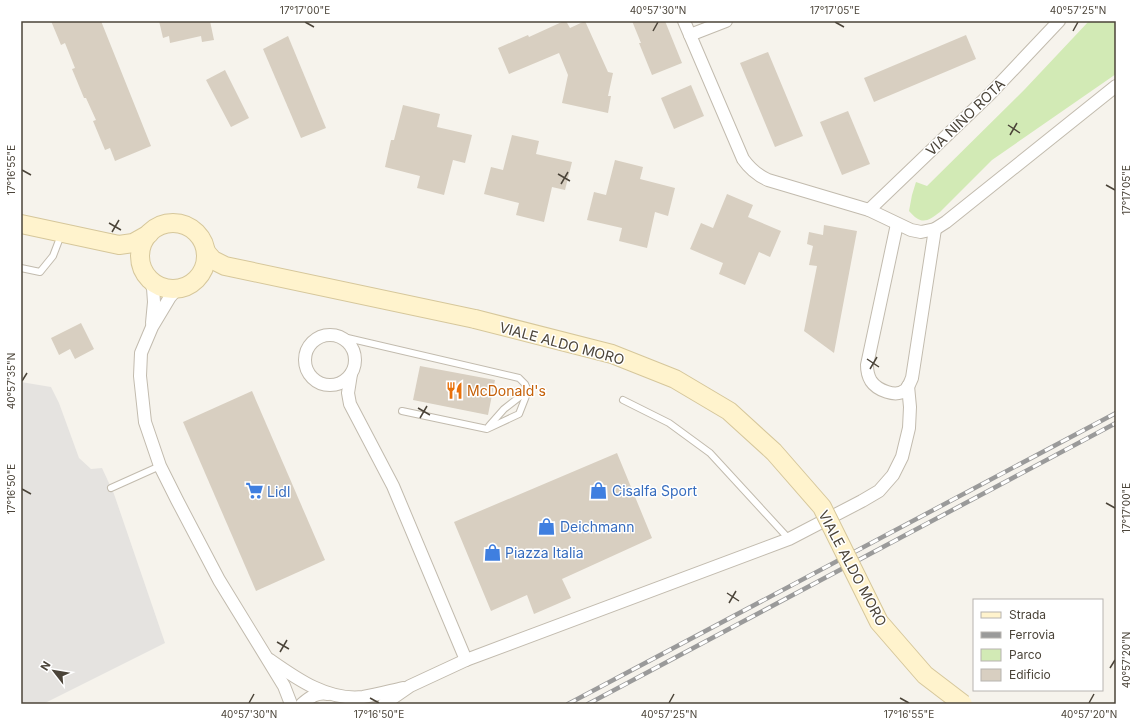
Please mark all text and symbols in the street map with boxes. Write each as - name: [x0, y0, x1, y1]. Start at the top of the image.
- text: 17°17'00"E: [280, 4, 330, 16]
- text: 40°57'30"N: [630, 4, 686, 16]
- text: 17°17'05"E: [810, 4, 860, 16]
- text: 40°57'25"N: [1050, 4, 1106, 16]
- street label: VIA NINO ROTA: [922, 75, 1008, 159]
- text: 17°16'55"E: [5, 145, 17, 195]
- text: 17°17'05"E: [1120, 165, 1132, 215]
- street label: VIALE ALDO MORO: [498, 318, 626, 368]
- text: 40°57'35"N: [5, 353, 17, 409]
- restaurant icon: McDonald's: [444, 380, 464, 400]
- place label: McDonald's: [467, 382, 546, 399]
- text: 17°16'50"E: [5, 464, 17, 514]
- shop icon: Cisalfa Sport: [589, 480, 609, 500]
- supermarket icon: Lidl: [244, 481, 264, 501]
- place label: Cisalfa Sport: [612, 482, 697, 499]
- place label: Lidl: [267, 483, 290, 500]
- text: 17°17'00"E: [1120, 483, 1132, 533]
- street label: VIALE ALDO MORO: [815, 507, 891, 629]
- shop icon: Deichmann: [537, 516, 557, 536]
- place label: Deichmann: [560, 518, 635, 535]
- shop icon: Piazza Italia: [482, 542, 502, 562]
- place label: Piazza Italia: [505, 544, 584, 561]
- legend: [973, 599, 1103, 691]
- text: Strada: [1009, 607, 1046, 622]
- text: Ferrovia: [1009, 627, 1055, 642]
- text: 40°57'20"N: [1120, 632, 1132, 688]
- text: Parco: [1009, 647, 1042, 662]
- north arrow: [34, 651, 74, 691]
- text: N: [37, 659, 54, 673]
- text: Edificio: [1009, 667, 1051, 682]
- text: 40°57'30"N: [221, 708, 277, 720]
- text: 17°16'50"E: [354, 708, 404, 720]
- text: 40°57'25"N: [641, 708, 697, 720]
- text: 17°16'55"E: [884, 708, 934, 720]
- text: 40°57'20"N: [1061, 708, 1117, 720]

